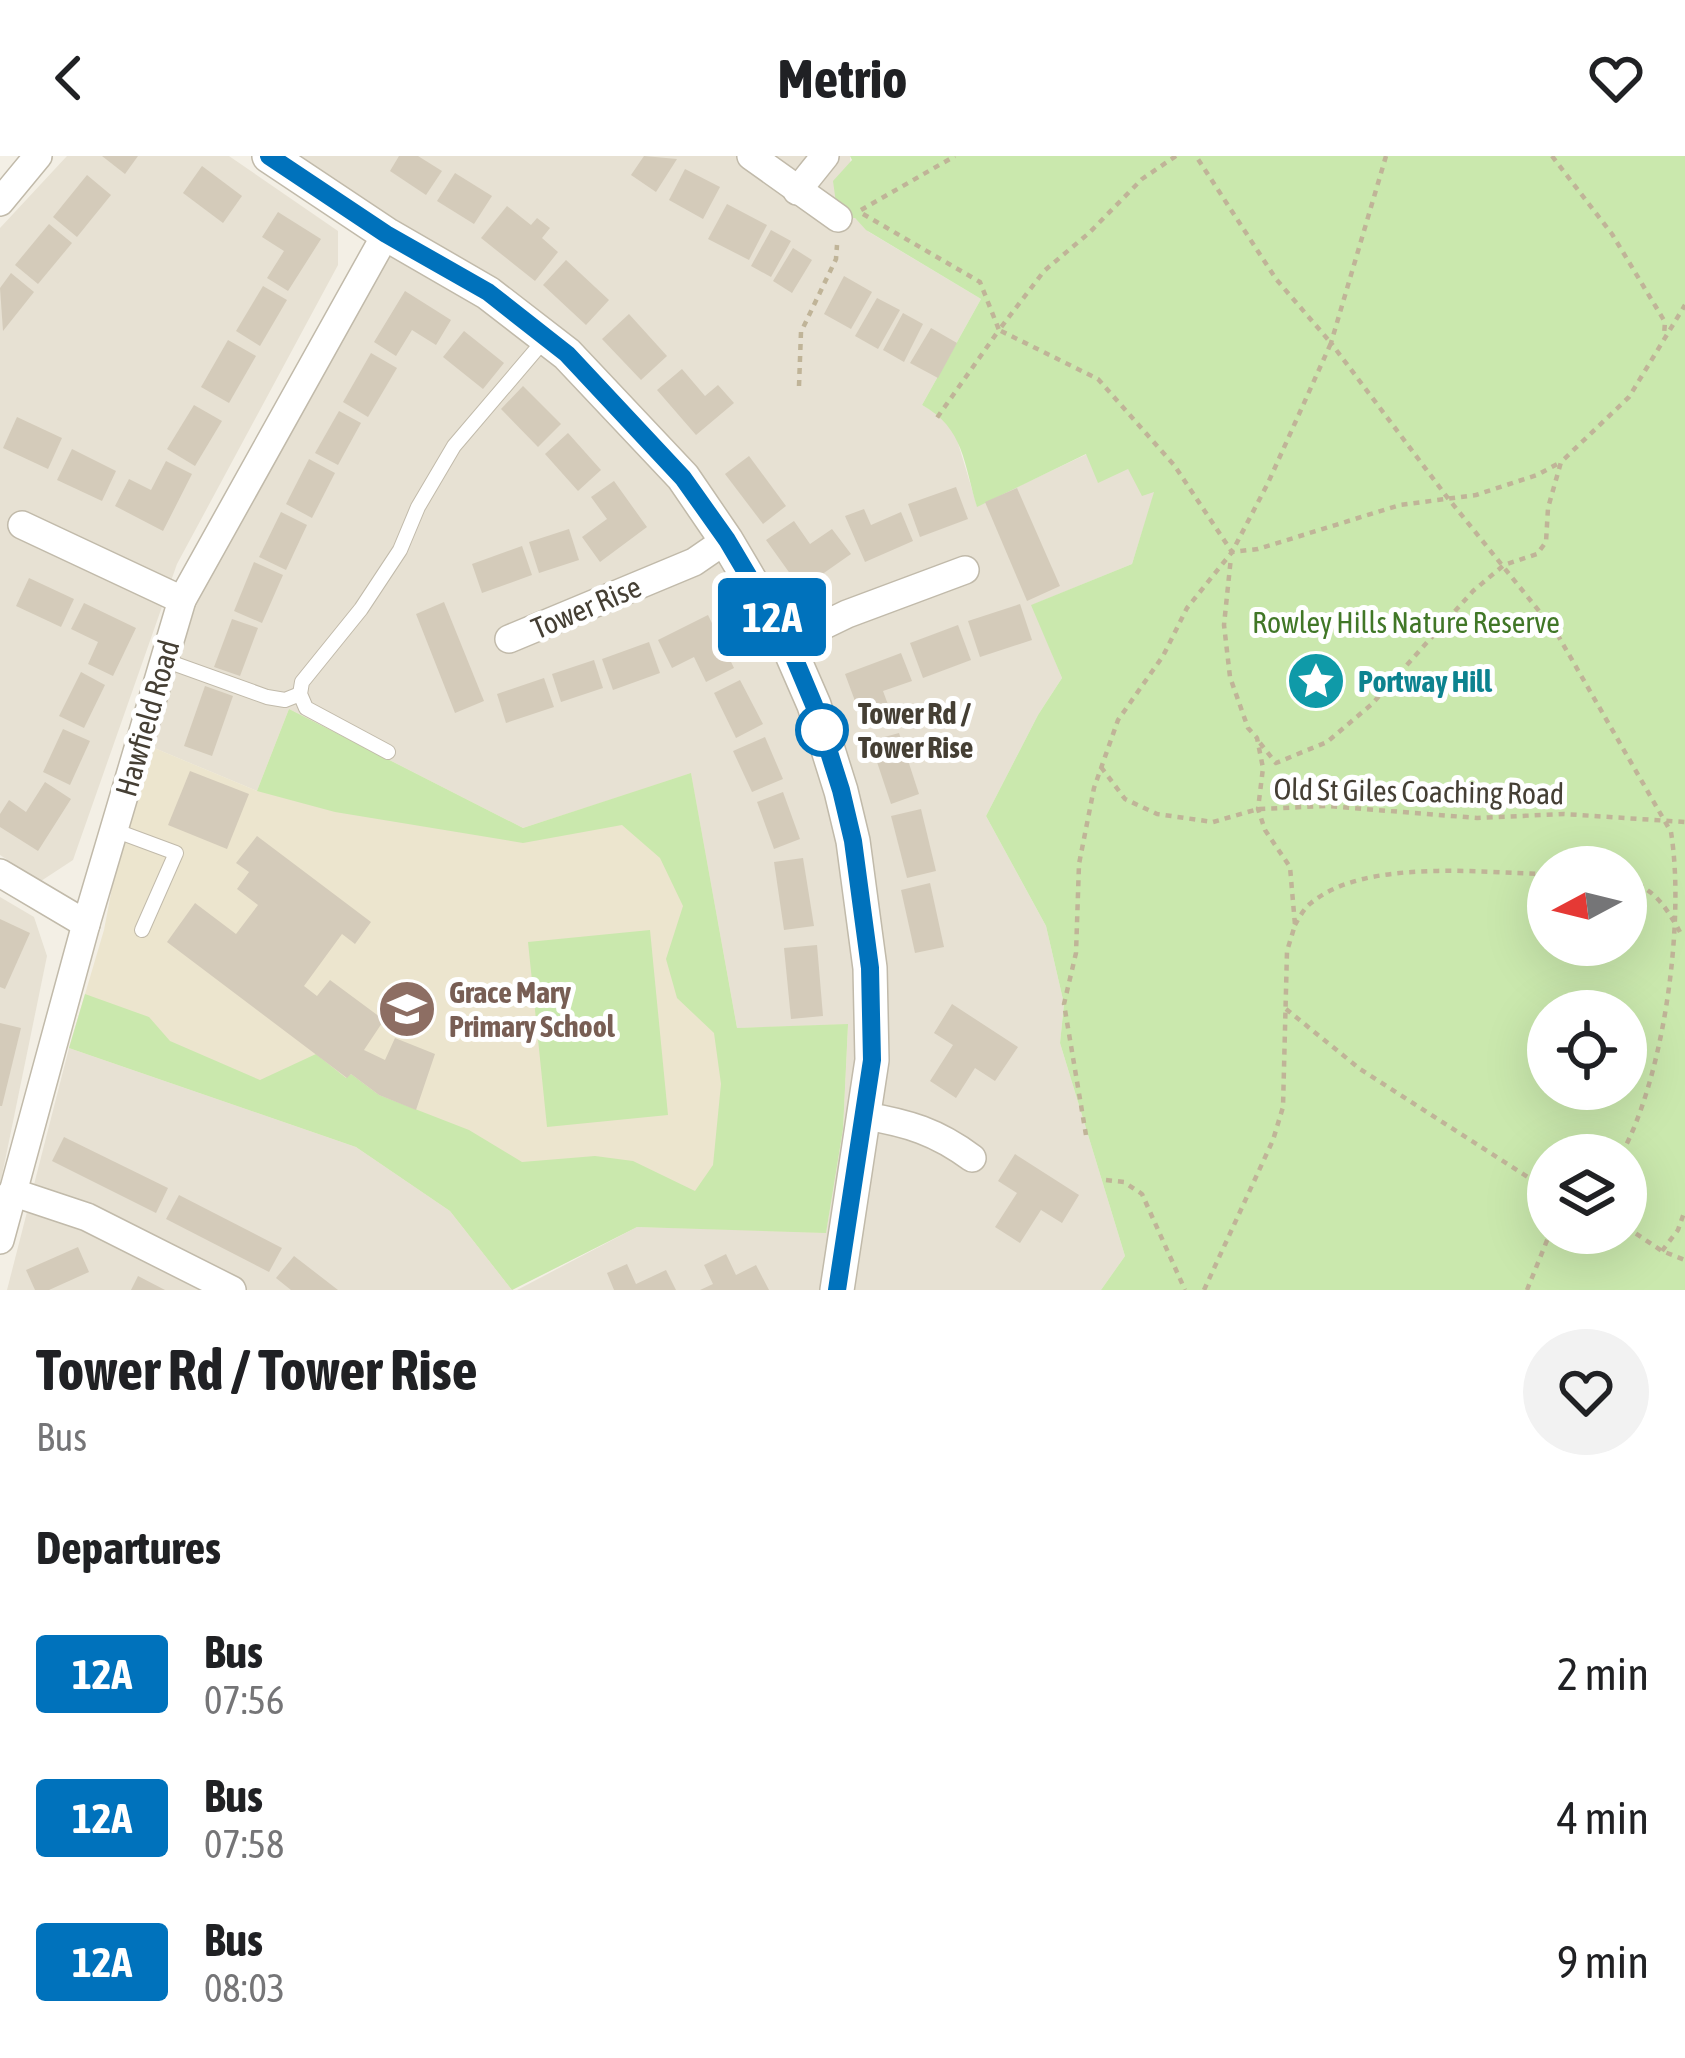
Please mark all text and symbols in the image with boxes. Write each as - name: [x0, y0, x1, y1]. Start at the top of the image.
- icon: back: [36, 45, 102, 111]
- icon: heart: [1583, 45, 1649, 111]
- text: Metrio: [778, 48, 907, 109]
- street label: Tower Rise: [526, 569, 646, 645]
- line badge: 12A: [703, 578, 841, 656]
- text: 12A: [742, 593, 802, 641]
- park label: Rowley Hills Nature Reserve: [1252, 605, 1560, 639]
- street label: Hawfield Road: [108, 636, 186, 800]
- place icon: Portway Hill: [1285, 650, 1347, 712]
- place label: Portway Hill: [1358, 664, 1493, 698]
- place label: Tower Rd / Tower Rise: [858, 696, 973, 764]
- marker: Tower Rd / Tower Rise: [797, 705, 847, 755]
- street label: Old St Giles Coaching Road: [1273, 771, 1565, 811]
- north arrow: [1527, 846, 1647, 966]
- map controls: [1527, 846, 1647, 1254]
- place label: Grace Mary Primary School: [449, 975, 616, 1043]
- school or university icon: Grace Mary Primary School: [376, 978, 438, 1040]
- button: locate: [1527, 990, 1647, 1110]
- button: layers: [1527, 1134, 1647, 1254]
- button: heart: [1523, 1329, 1649, 1455]
- text: Tower Rd / Tower Rise: [36, 1337, 478, 1402]
- text: Bus: [36, 1415, 87, 1459]
- text: Departures: [36, 1522, 221, 1574]
- text: Bus: [204, 1626, 263, 1678]
- text: 2 min: [1557, 1648, 1649, 1700]
- text: 12A: [72, 1650, 132, 1698]
- text: 07:56: [204, 1678, 284, 1722]
- text: Bus: [204, 1770, 263, 1822]
- text: 4 min: [1557, 1792, 1649, 1844]
- text: 12A: [72, 1794, 132, 1842]
- text: 07:58: [204, 1822, 284, 1866]
- text: Bus: [204, 1914, 263, 1966]
- text: 9 min: [1557, 1936, 1649, 1988]
- text: 12A: [72, 1938, 132, 1986]
- text: 08:03: [204, 1966, 285, 2010]

